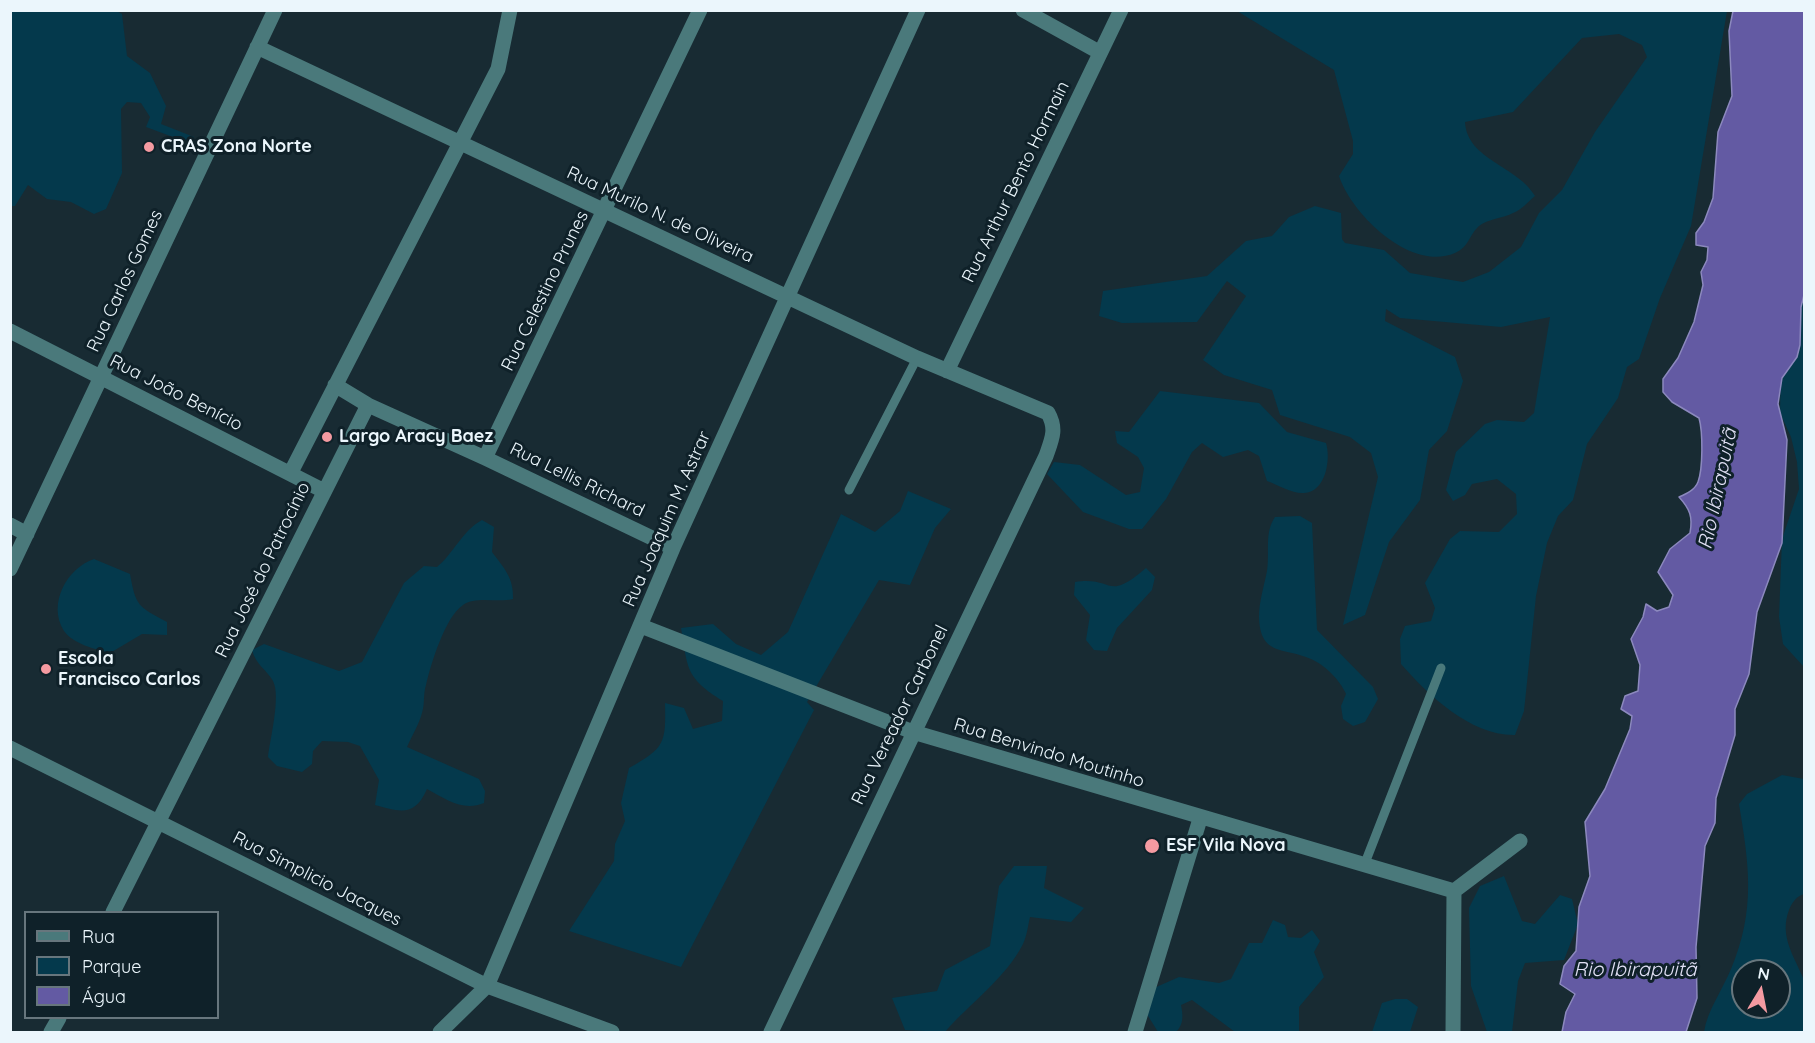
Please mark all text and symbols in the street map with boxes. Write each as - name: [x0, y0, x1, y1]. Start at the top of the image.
- street label: Rua Arthur Bento Hormain: [958, 78, 1074, 286]
- place label: CRAS Zona Norte: [161, 136, 312, 158]
- marker: CRAS Zona Norte: [142, 140, 156, 154]
- street label: Rua Murilo N. de Oliveira: [563, 162, 757, 268]
- street label: Rua Carlos Gomes: [83, 207, 167, 355]
- street label: Rua Celestino Prunes: [497, 207, 593, 375]
- street label: Rua João Benício: [106, 350, 246, 436]
- place label: Largo Aracy Baez: [339, 426, 493, 448]
- water label: Rio Ibirapuitã: [1693, 426, 1743, 552]
- street label: Rua Joaquim M. Astrar: [618, 428, 716, 610]
- marker: Largo Aracy Baez: [320, 430, 334, 444]
- street label: Rua Lellis Richard: [506, 438, 648, 522]
- street label: Rua José do Patrocínio: [211, 479, 315, 661]
- street label: Rua Vereador Carbonel: [847, 622, 953, 808]
- place label: Escola Francisco Carlos: [58, 648, 200, 690]
- marker: Escola Francisco Carlos: [39, 662, 53, 676]
- street label: Rua Benvindo Moutinho: [951, 714, 1147, 792]
- street label: Rua Simplicio Jacques: [229, 827, 405, 931]
- place label: ESF Vila Nova: [1166, 835, 1286, 857]
- marker: ESF Vila Nova: [1143, 837, 1161, 855]
- legend: [24, 911, 219, 1019]
- text: Rua: [82, 925, 115, 948]
- text: Parque: [82, 955, 141, 978]
- water label: Rio Ibirapuitã: [1574, 958, 1696, 982]
- north arrow: [1731, 959, 1791, 1019]
- text: N: [1756, 962, 1771, 984]
- text: Água: [82, 985, 126, 1008]

